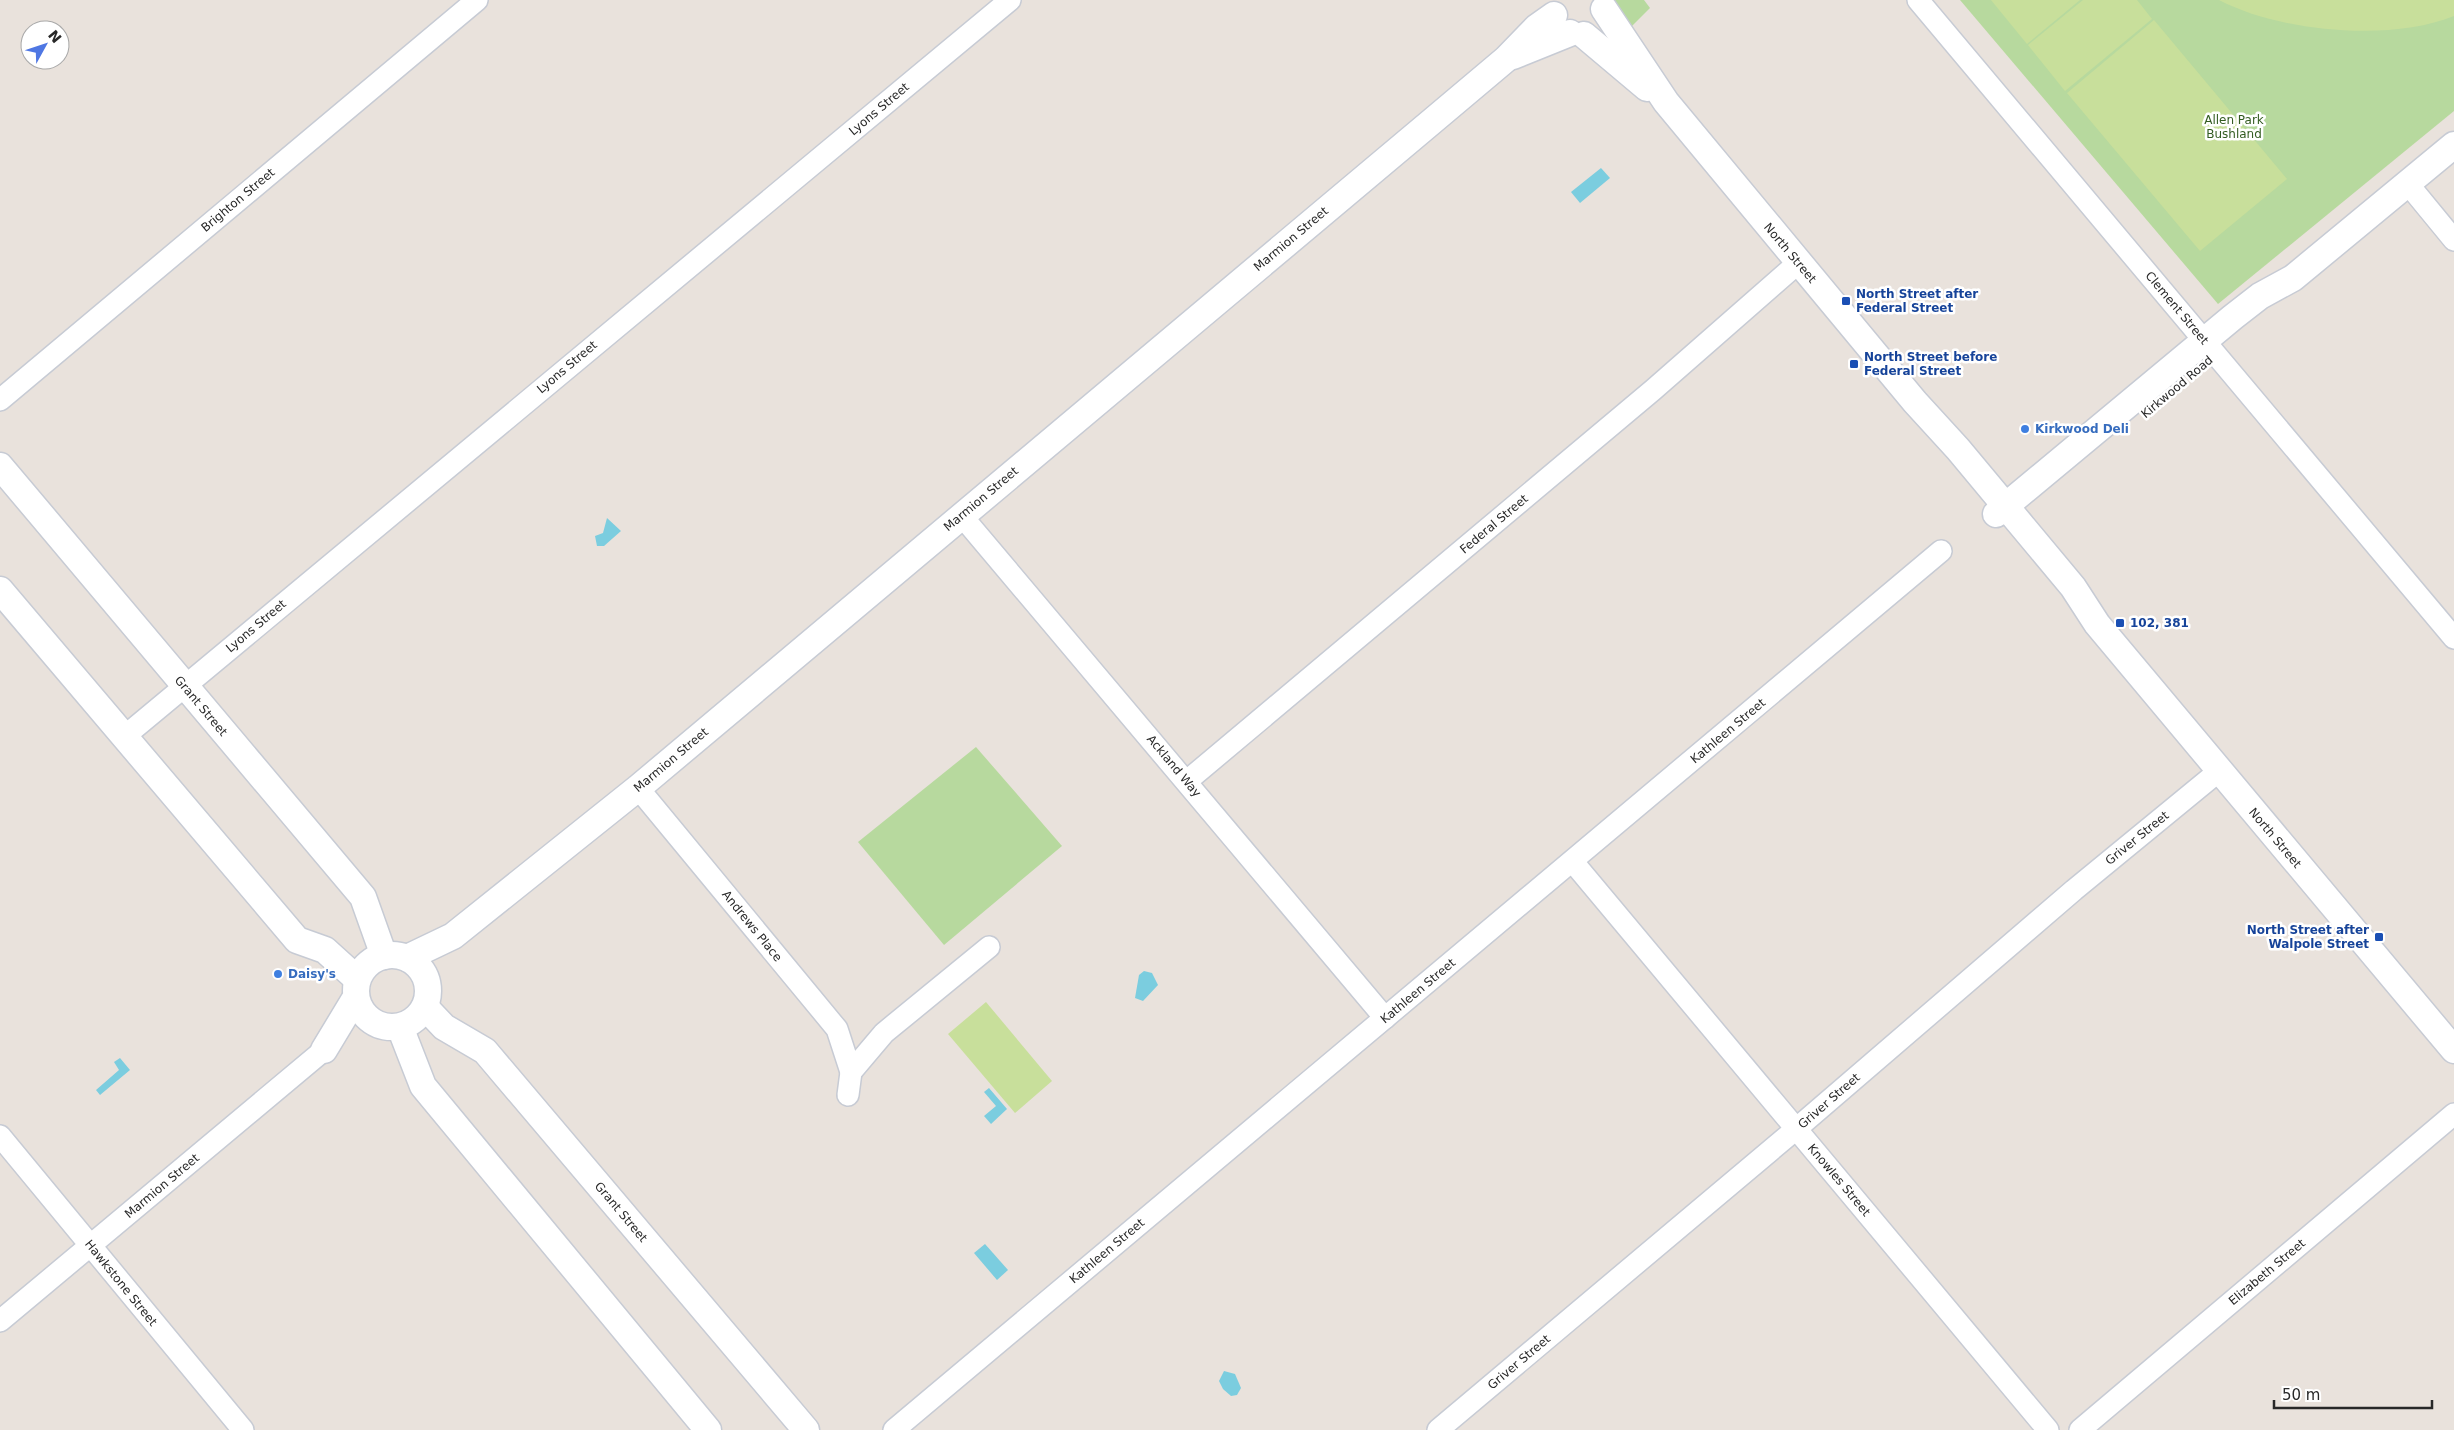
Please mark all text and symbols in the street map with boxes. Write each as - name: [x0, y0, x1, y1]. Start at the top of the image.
- north arrow: [20, 20, 70, 70]
- text: N: [45, 27, 65, 46]
- street label: Lyons Street: [846, 80, 912, 138]
- park label: Allen Park Bushland: [2204, 113, 2264, 141]
- street label: Brighton Street: [198, 165, 278, 235]
- street label: Marmion Street: [1251, 204, 1331, 274]
- street label: North Street: [1761, 220, 1819, 286]
- street label: Clement Street: [2142, 269, 2212, 347]
- place label: North Street after Federal Street: [1856, 287, 1978, 315]
- marker: North Street after Federal Street: [1840, 295, 1852, 307]
- street label: Lyons Street: [534, 338, 600, 396]
- place label: North Street before Federal Street: [1864, 350, 1997, 378]
- street label: Kirkwood Road: [2138, 353, 2216, 421]
- marker: North Street before Federal Street: [1848, 358, 1860, 370]
- place label: Kirkwood Deli: [2035, 422, 2129, 436]
- marker: Kirkwood Deli: [2019, 423, 2031, 435]
- street label: Marmion Street: [941, 464, 1021, 534]
- street label: Federal Street: [1457, 491, 1531, 557]
- street label: Lyons Street: [223, 597, 289, 655]
- place label: 102, 381: [2130, 616, 2189, 630]
- marker: 102, 381: [2114, 617, 2126, 629]
- street label: Grant Street: [172, 673, 230, 739]
- street label: Kathleen Street: [1688, 695, 1768, 766]
- street label: Marmion Street: [631, 725, 711, 795]
- street label: Ackland Way: [1144, 732, 1204, 800]
- street label: North Street: [2246, 805, 2304, 871]
- street label: Griver Street: [2103, 808, 2172, 868]
- street label: Andrews Place: [719, 888, 785, 964]
- place label: North Street after Walpole Street: [2247, 923, 2369, 951]
- marker: North Street after Walpole Street: [2373, 931, 2385, 943]
- street label: Kathleen Street: [1378, 955, 1458, 1026]
- place label: Daisy's: [288, 967, 336, 981]
- marker: Daisy's: [272, 968, 284, 980]
- street label: Griver Street: [1795, 1070, 1863, 1132]
- street label: Knowles Street: [1805, 1141, 1873, 1219]
- street label: Marmion Street: [122, 1151, 202, 1221]
- street label: Grant Street: [592, 1179, 650, 1245]
- street label: Kathleen Street: [1067, 1215, 1147, 1286]
- street label: Elizabeth Street: [2226, 1236, 2308, 1308]
- street label: Hawkstone Street: [82, 1237, 160, 1329]
- street label: Griver Street: [1485, 1332, 1553, 1392]
- scale bar: [2274, 1378, 2432, 1410]
- text: 50 m: [2282, 1386, 2320, 1404]

